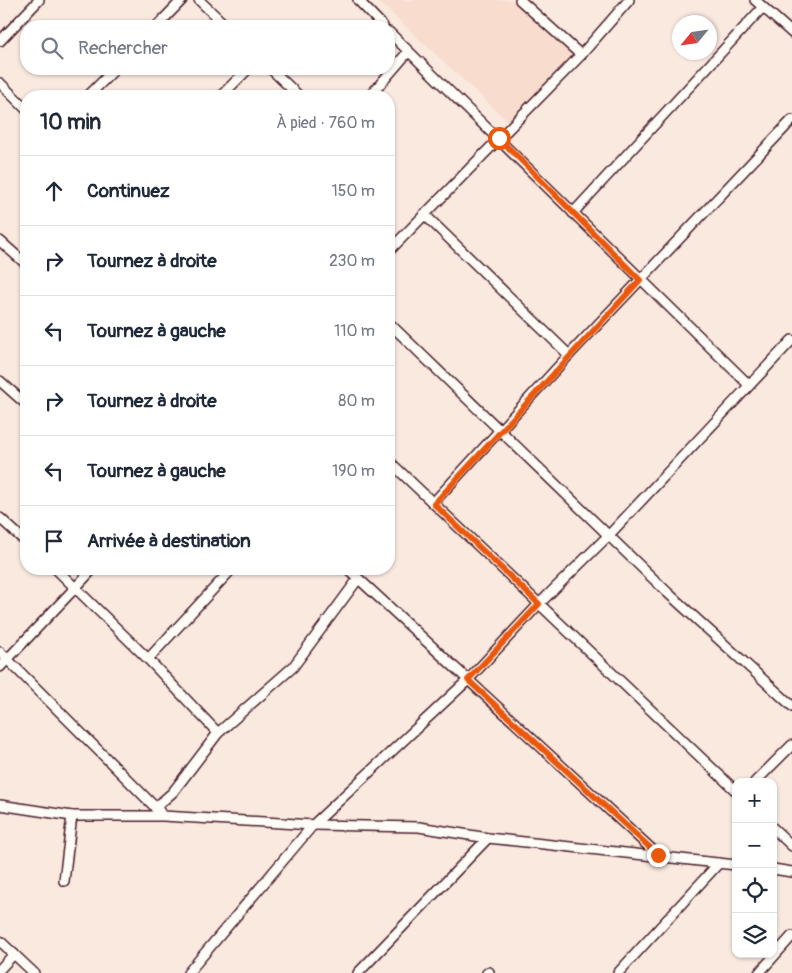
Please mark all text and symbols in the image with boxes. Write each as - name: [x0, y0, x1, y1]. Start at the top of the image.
- north arrow: [672, 15, 717, 60]
- search box: [20, 20, 395, 75]
- icon: search: [38, 34, 66, 62]
- text: Rechercher: [78, 36, 168, 60]
- text: 10 min: [40, 109, 101, 136]
- text: À pied · 760 m: [276, 113, 375, 133]
- route start: [488, 127, 511, 150]
- icon: ahead: [40, 177, 68, 205]
- text: Continuez: [87, 179, 170, 203]
- text: 150 m: [331, 181, 375, 201]
- icon: right: [40, 247, 68, 275]
- text: Tournez à droite: [87, 249, 217, 273]
- text: 230 m: [329, 251, 375, 271]
- icon: left: [40, 317, 68, 345]
- text: Tournez à gauche: [87, 319, 226, 343]
- text: 110 m: [334, 321, 375, 341]
- icon: right: [40, 387, 68, 415]
- text: Tournez à droite: [87, 389, 217, 413]
- text: 80 m: [338, 391, 375, 411]
- icon: left: [40, 457, 68, 485]
- text: Tournez à gauche: [87, 459, 226, 483]
- text: 190 m: [332, 461, 375, 481]
- icon: arrive: [40, 527, 68, 555]
- text: Arrivée à destination: [87, 529, 251, 553]
- map controls: [732, 778, 777, 958]
- button: +: [732, 778, 777, 823]
- button: −: [732, 823, 777, 868]
- route end: [647, 844, 670, 867]
- button: locate: [732, 868, 777, 913]
- button: layers: [732, 913, 777, 958]

